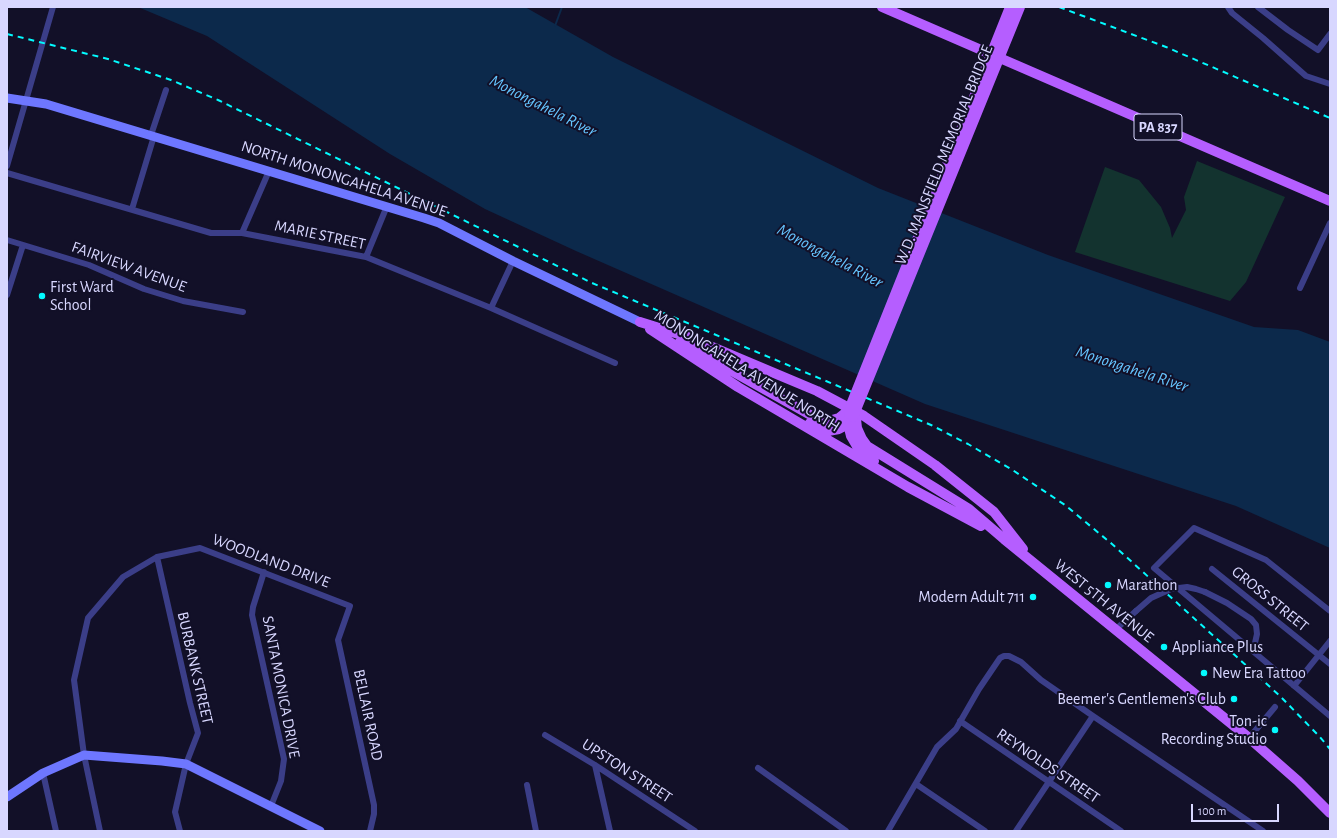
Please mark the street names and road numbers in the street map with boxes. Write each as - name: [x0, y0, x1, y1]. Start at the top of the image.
- street label: W.D. MANSFIELD MEMORIAL BRIDGE: [891, 42, 997, 268]
- road number: PA 837: [1134, 114, 1182, 140]
- street label: NORTH MONONGAHELA AVENUE: [239, 137, 449, 221]
- street label: MARIE STREET: [273, 216, 367, 254]
- street label: FAIRVIEW AVENUE: [69, 237, 189, 297]
- street label: MONONGAHELA AVENUE NORTH: [651, 306, 843, 436]
- street label: WOODLAND DRIVE: [209, 530, 333, 592]
- street label: WEST 5TH AVENUE: [1050, 555, 1158, 647]
- street label: GROSS STREET: [1228, 562, 1312, 636]
- street label: BURBANK STREET: [173, 610, 217, 726]
- street label: SANTA MONICA DRIVE: [258, 614, 304, 760]
- street label: BELLAIR ROAD: [349, 668, 387, 762]
- street label: REYNOLDS STREET: [993, 724, 1103, 808]
- street label: UPSTON STREET: [578, 735, 676, 807]

